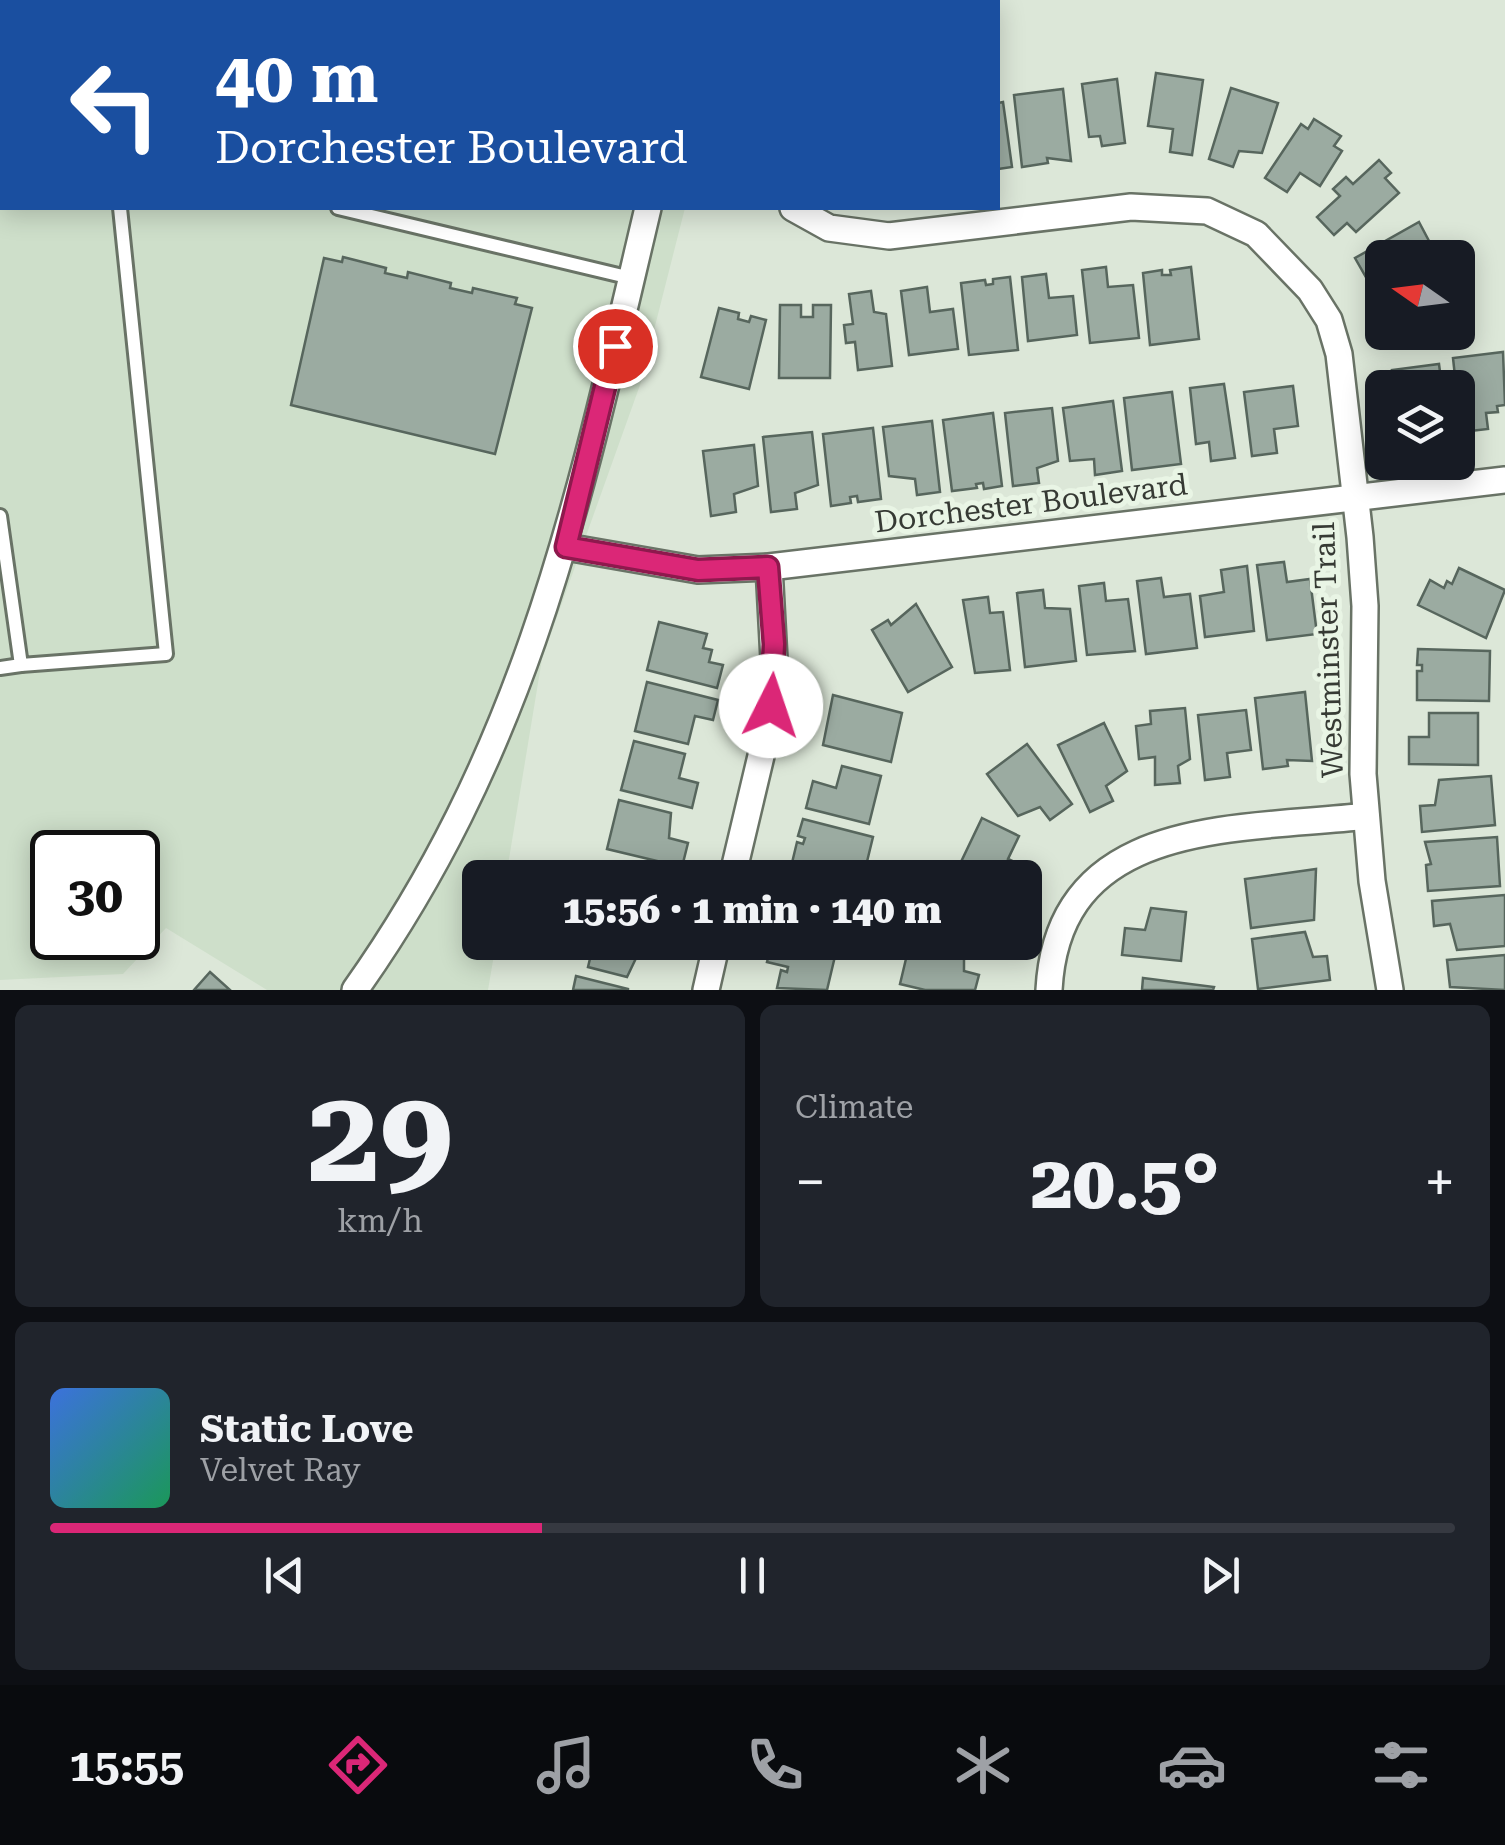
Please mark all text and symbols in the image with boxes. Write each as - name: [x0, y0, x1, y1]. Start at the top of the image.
- text: 40 m: [215, 37, 379, 119]
- icon: left: [50, 40, 180, 170]
- text: Dorchester Boulevard: [215, 121, 688, 174]
- north arrow: [1365, 240, 1475, 350]
- map controls: [1365, 240, 1475, 480]
- pin: [573, 304, 658, 389]
- icon: arrive: [588, 319, 643, 374]
- button: layers: [1365, 370, 1475, 480]
- street label: Dorchester Boulevard: [873, 466, 1189, 540]
- street label: Westminster Trail: [1306, 522, 1350, 778]
- position arrow: [719, 654, 823, 758]
- speed limit sign: 30: [30, 830, 160, 960]
- text: 15:56 · 1 min · 140 m: [562, 888, 942, 932]
- text: 29: [307, 1060, 453, 1213]
- text: Climate: [795, 1088, 913, 1126]
- text: 20.5°: [1031, 1138, 1219, 1226]
- text: −: [795, 1150, 826, 1214]
- text: +: [1424, 1150, 1455, 1214]
- text: km/h: [337, 1202, 423, 1240]
- text: Static Love: [200, 1407, 413, 1451]
- text: Velvet Ray: [200, 1451, 361, 1489]
- icon: previous: [257, 1548, 312, 1603]
- icon: pause: [725, 1548, 780, 1603]
- icon: next: [1193, 1548, 1248, 1603]
- icon: directions: [323, 1730, 393, 1800]
- icon: music: [531, 1730, 601, 1800]
- icon: phone: [740, 1730, 810, 1800]
- icon: climate: [948, 1730, 1018, 1800]
- icon: car: [1157, 1730, 1227, 1800]
- icon: filters: [1366, 1730, 1436, 1800]
- text: 15:55: [69, 1739, 184, 1792]

